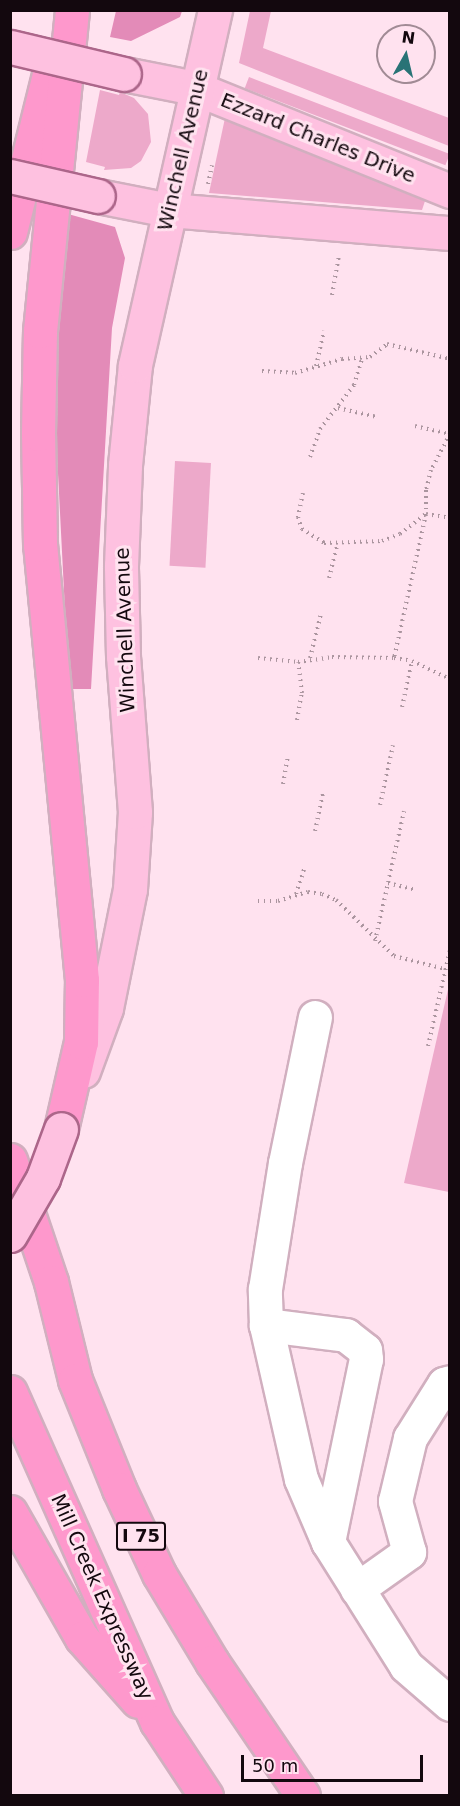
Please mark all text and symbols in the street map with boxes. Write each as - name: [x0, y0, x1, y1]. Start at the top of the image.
- north arrow: [376, 24, 436, 84]
- text: N: [400, 27, 416, 48]
- street label: Winchell Avenue: [153, 67, 213, 233]
- street label: Ezzard Charles Drive: [217, 88, 419, 188]
- street label: Winchell Avenue: [110, 547, 140, 713]
- street label: Mill Creek Expressway: [46, 1490, 158, 1704]
- road number: I 75: [116, 1521, 166, 1551]
- scale bar: [244, 1743, 426, 1781]
- text: 50 m: [252, 1755, 298, 1776]

